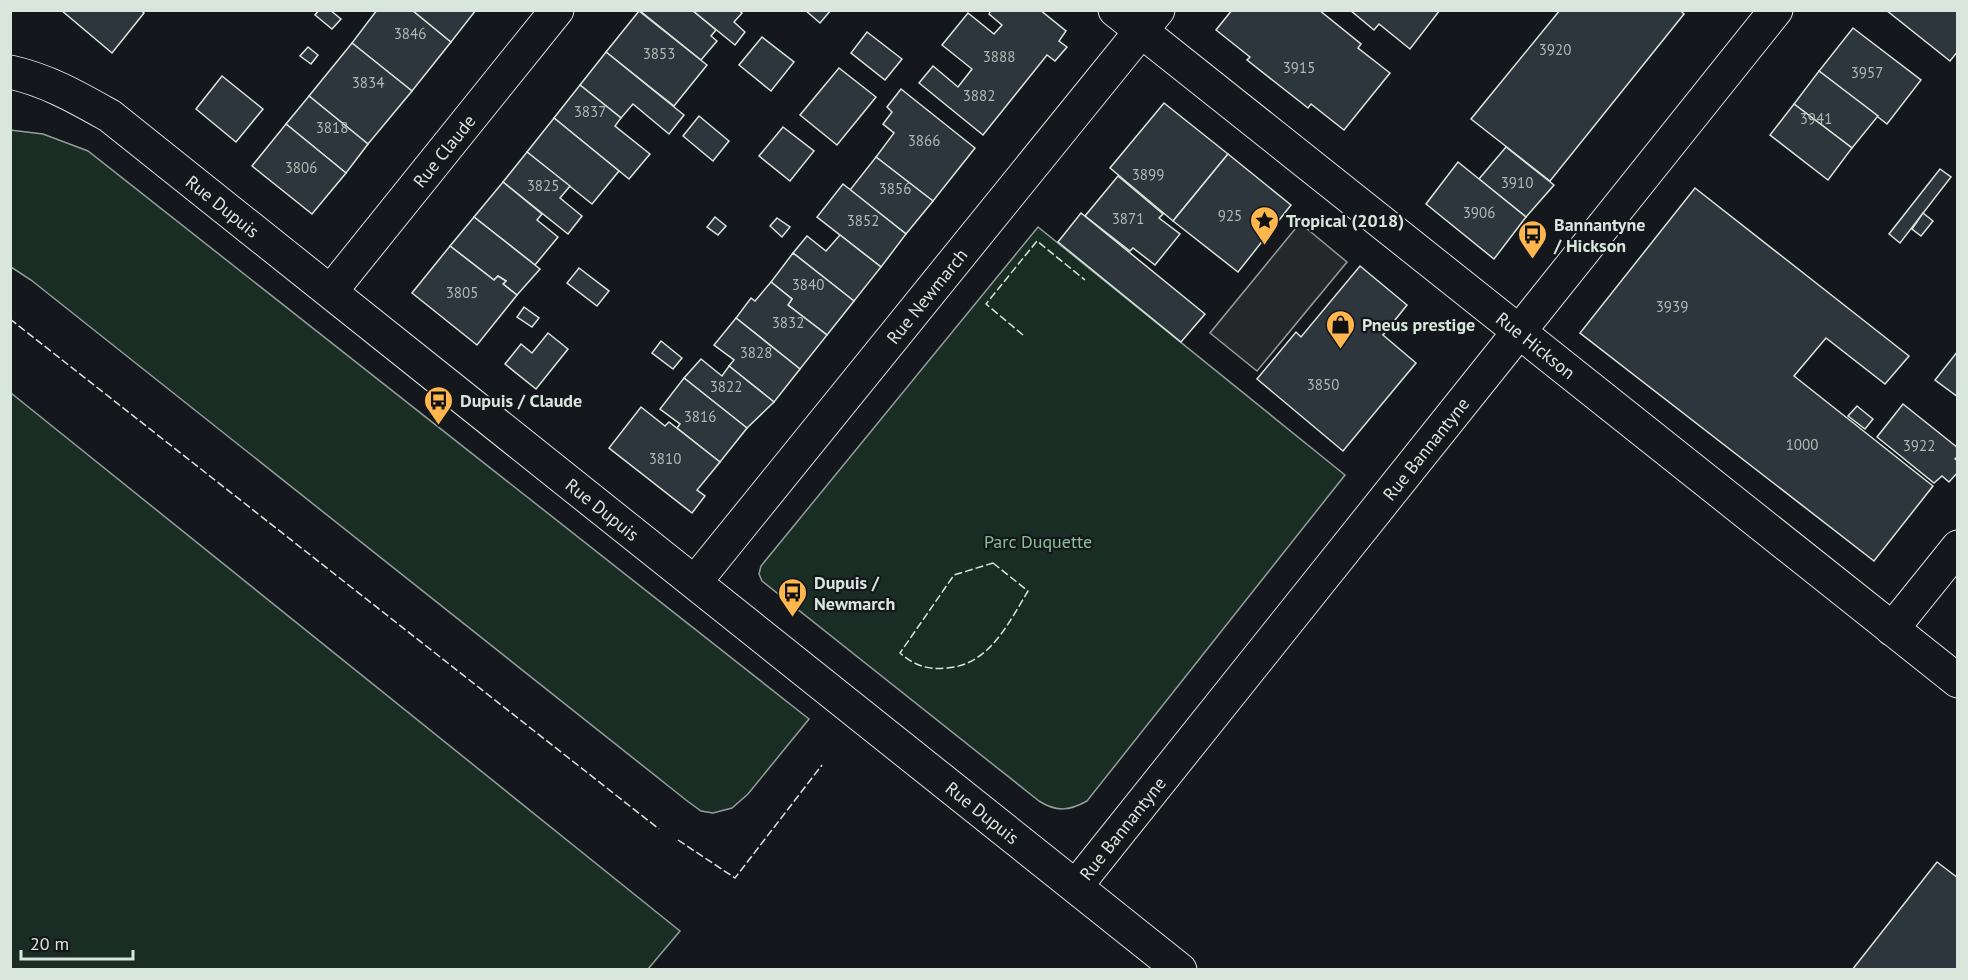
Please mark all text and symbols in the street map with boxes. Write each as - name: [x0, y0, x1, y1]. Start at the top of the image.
- house number: 3846: [394, 24, 426, 43]
- house number: 3920: [1539, 40, 1571, 59]
- house number: 3853: [643, 44, 675, 63]
- house number: 3888: [983, 47, 1015, 66]
- house number: 3915: [1283, 58, 1315, 77]
- house number: 3957: [1851, 63, 1883, 82]
- house number: 3834: [352, 73, 384, 92]
- house number: 3882: [963, 86, 995, 105]
- house number: 3837: [574, 102, 606, 121]
- house number: 3941: [1800, 109, 1832, 128]
- street label: Rue Claude: [408, 110, 480, 192]
- house number: 3818: [316, 118, 348, 137]
- house number: 3866: [908, 131, 940, 150]
- house number: 3806: [285, 158, 317, 177]
- house number: 3899: [1132, 165, 1164, 184]
- street label: Rue Dupuis: [181, 170, 264, 242]
- house number: 3910: [1501, 173, 1533, 192]
- house number: 3825: [527, 176, 559, 195]
- house number: 3856: [879, 179, 911, 198]
- house number: 3906: [1463, 203, 1495, 222]
- place icon: Tropical (2018): [1249, 204, 1281, 246]
- house number: 925: [1218, 206, 1242, 225]
- house number: 3871: [1112, 209, 1144, 228]
- place label: Tropical (2018): [1286, 209, 1404, 232]
- house number: 3852: [847, 211, 879, 230]
- place label: Bannantyne / Hickson: [1553, 213, 1645, 257]
- bus stop icon: Bannantyne / Hickson: [1517, 218, 1549, 260]
- street label: Rue Newmarch: [881, 244, 972, 348]
- house number: 3840: [792, 275, 824, 294]
- house number: 3805: [446, 283, 478, 302]
- house number: 3939: [1656, 297, 1688, 316]
- street label: Rue Hickson: [1492, 306, 1580, 384]
- shop icon: Pneus prestige: [1325, 308, 1357, 350]
- house number: 3832: [772, 313, 804, 332]
- place label: Pneus prestige: [1362, 313, 1475, 336]
- house number: 3828: [740, 343, 772, 362]
- house number: 3850: [1307, 375, 1339, 394]
- house number: 3822: [710, 377, 742, 396]
- bus stop icon: Dupuis / Claude: [423, 384, 455, 426]
- place label: Dupuis / Claude: [460, 389, 582, 412]
- street label: Rue Bannantyne: [1377, 392, 1474, 505]
- house number: 3816: [684, 407, 716, 426]
- house number: 1000: [1786, 435, 1818, 454]
- house number: 3922: [1903, 436, 1935, 455]
- house number: 3810: [649, 449, 681, 468]
- street label: Rue Dupuis: [561, 473, 644, 545]
- park label: Parc Duquette: [984, 530, 1092, 553]
- place label: Dupuis / Newmarch: [814, 571, 895, 615]
- bus stop icon: Dupuis / Newmarch: [777, 576, 809, 618]
- street label: Rue Bannantyne: [1074, 772, 1170, 884]
- street label: Rue Dupuis: [941, 776, 1024, 849]
- scale bar: [21, 923, 134, 961]
- text: 20 m: [30, 932, 69, 955]

